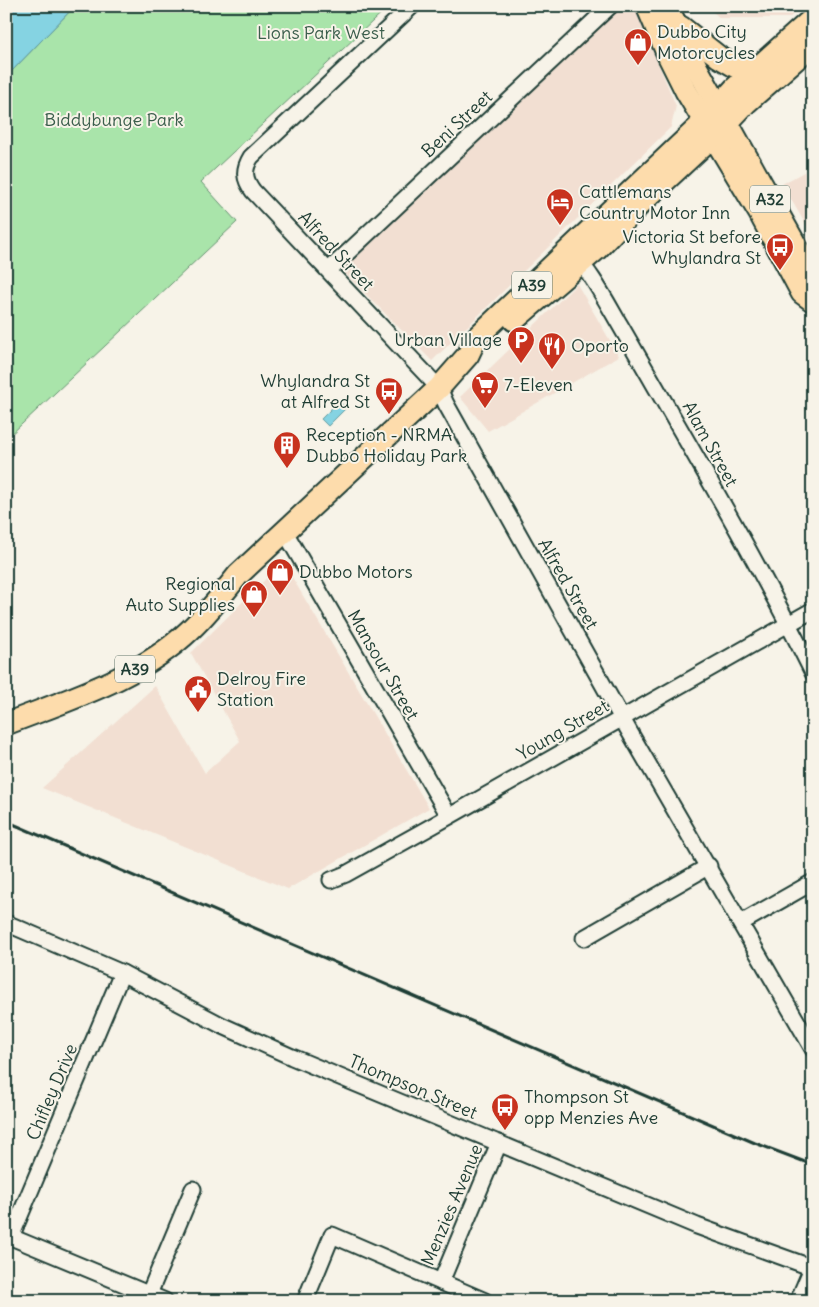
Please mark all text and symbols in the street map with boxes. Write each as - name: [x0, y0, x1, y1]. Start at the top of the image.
- place label: Dubbo City Motorcycles: [657, 20, 755, 64]
- park label: Lions Park West: [257, 21, 385, 44]
- shop icon: Dubbo City Motorcycles: [623, 27, 653, 66]
- street label: Beni Street: [417, 85, 497, 162]
- park label: Biddybunge Park: [44, 108, 184, 131]
- place label: Cattlemans Country Motor Inn: [579, 180, 730, 224]
- road number: A32: [750, 185, 790, 212]
- hotel icon: Cattlemans Country Motor Inn: [545, 187, 575, 226]
- street label: Alfred Street: [294, 206, 379, 295]
- place label: Victoria St before Whylandra St: [622, 225, 761, 269]
- bus stop icon: Victoria St before Whylandra St: [765, 232, 795, 271]
- road number: A39: [512, 272, 552, 298]
- parking icon: Urban Village: [506, 325, 536, 364]
- place label: Urban Village: [394, 328, 502, 351]
- restaurant icon: Oporto: [537, 331, 567, 370]
- place label: Oporto: [571, 334, 629, 357]
- place label: Whylandra St at Alfred St: [260, 369, 370, 413]
- supermarket icon: 7-Eleven: [470, 370, 500, 409]
- place label: 7-Eleven: [504, 373, 573, 396]
- bus stop icon: Whylandra St at Alfred St: [374, 376, 404, 415]
- street label: Alam Street: [678, 397, 743, 490]
- place label: Reception - NRMA Dubbo Holiday Park: [306, 423, 467, 467]
- building icon: Reception - NRMA Dubbo Holiday Park: [272, 430, 302, 469]
- street label: Alfred Street: [533, 534, 604, 633]
- shop icon: Dubbo Motors: [265, 557, 295, 596]
- place label: Dubbo Motors: [299, 560, 413, 583]
- place label: Regional Auto Supplies: [125, 572, 235, 616]
- shop icon: Regional Auto Supplies: [239, 579, 269, 618]
- street label: Mansour Street: [343, 605, 424, 724]
- road number: A39: [115, 656, 155, 682]
- place label: Delroy Fire Station: [217, 667, 306, 711]
- public building icon: Delroy Fire Station: [183, 674, 213, 713]
- street label: Young Street: [513, 694, 613, 765]
- street label: Chifley Drive: [21, 1040, 82, 1144]
- street label: Thompson Street: [346, 1049, 481, 1124]
- place label: Thompson St opp Menzies Ave: [524, 1085, 658, 1129]
- bus stop icon: Thompson St opp Menzies Ave: [490, 1092, 520, 1131]
- street label: Menzies Avenue: [416, 1141, 487, 1269]

